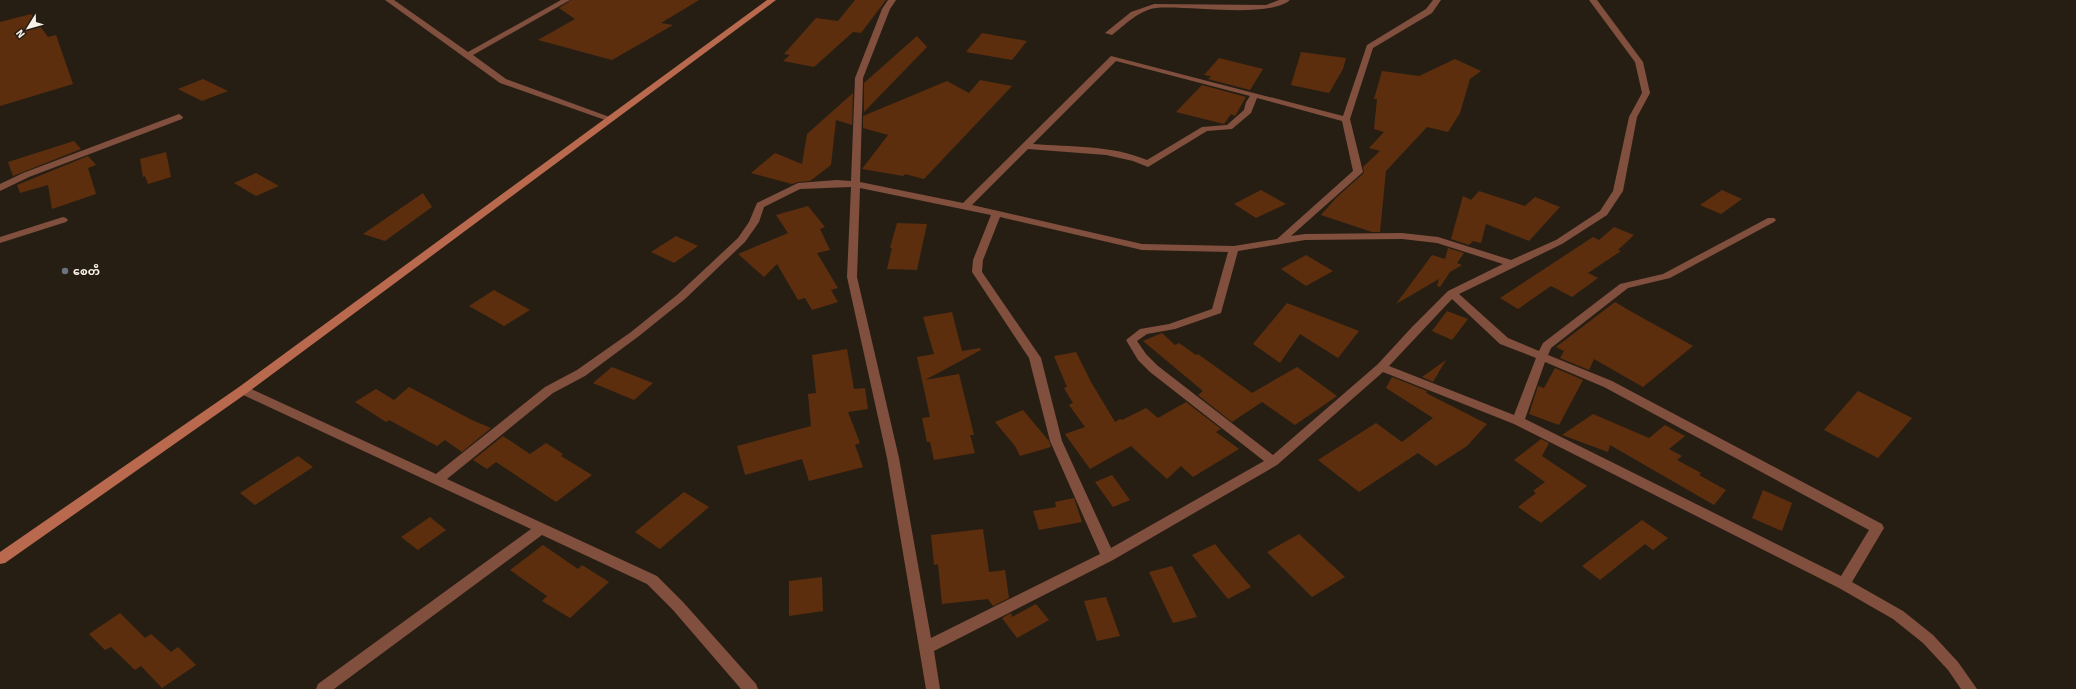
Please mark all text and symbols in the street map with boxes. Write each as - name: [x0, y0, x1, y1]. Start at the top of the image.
- north arrow: [8, 8, 48, 48]
- text: N: [12, 26, 29, 41]
- place label: စေတီ: [73, 264, 100, 279]
- marker: စေတီ: [60, 266, 70, 276]

